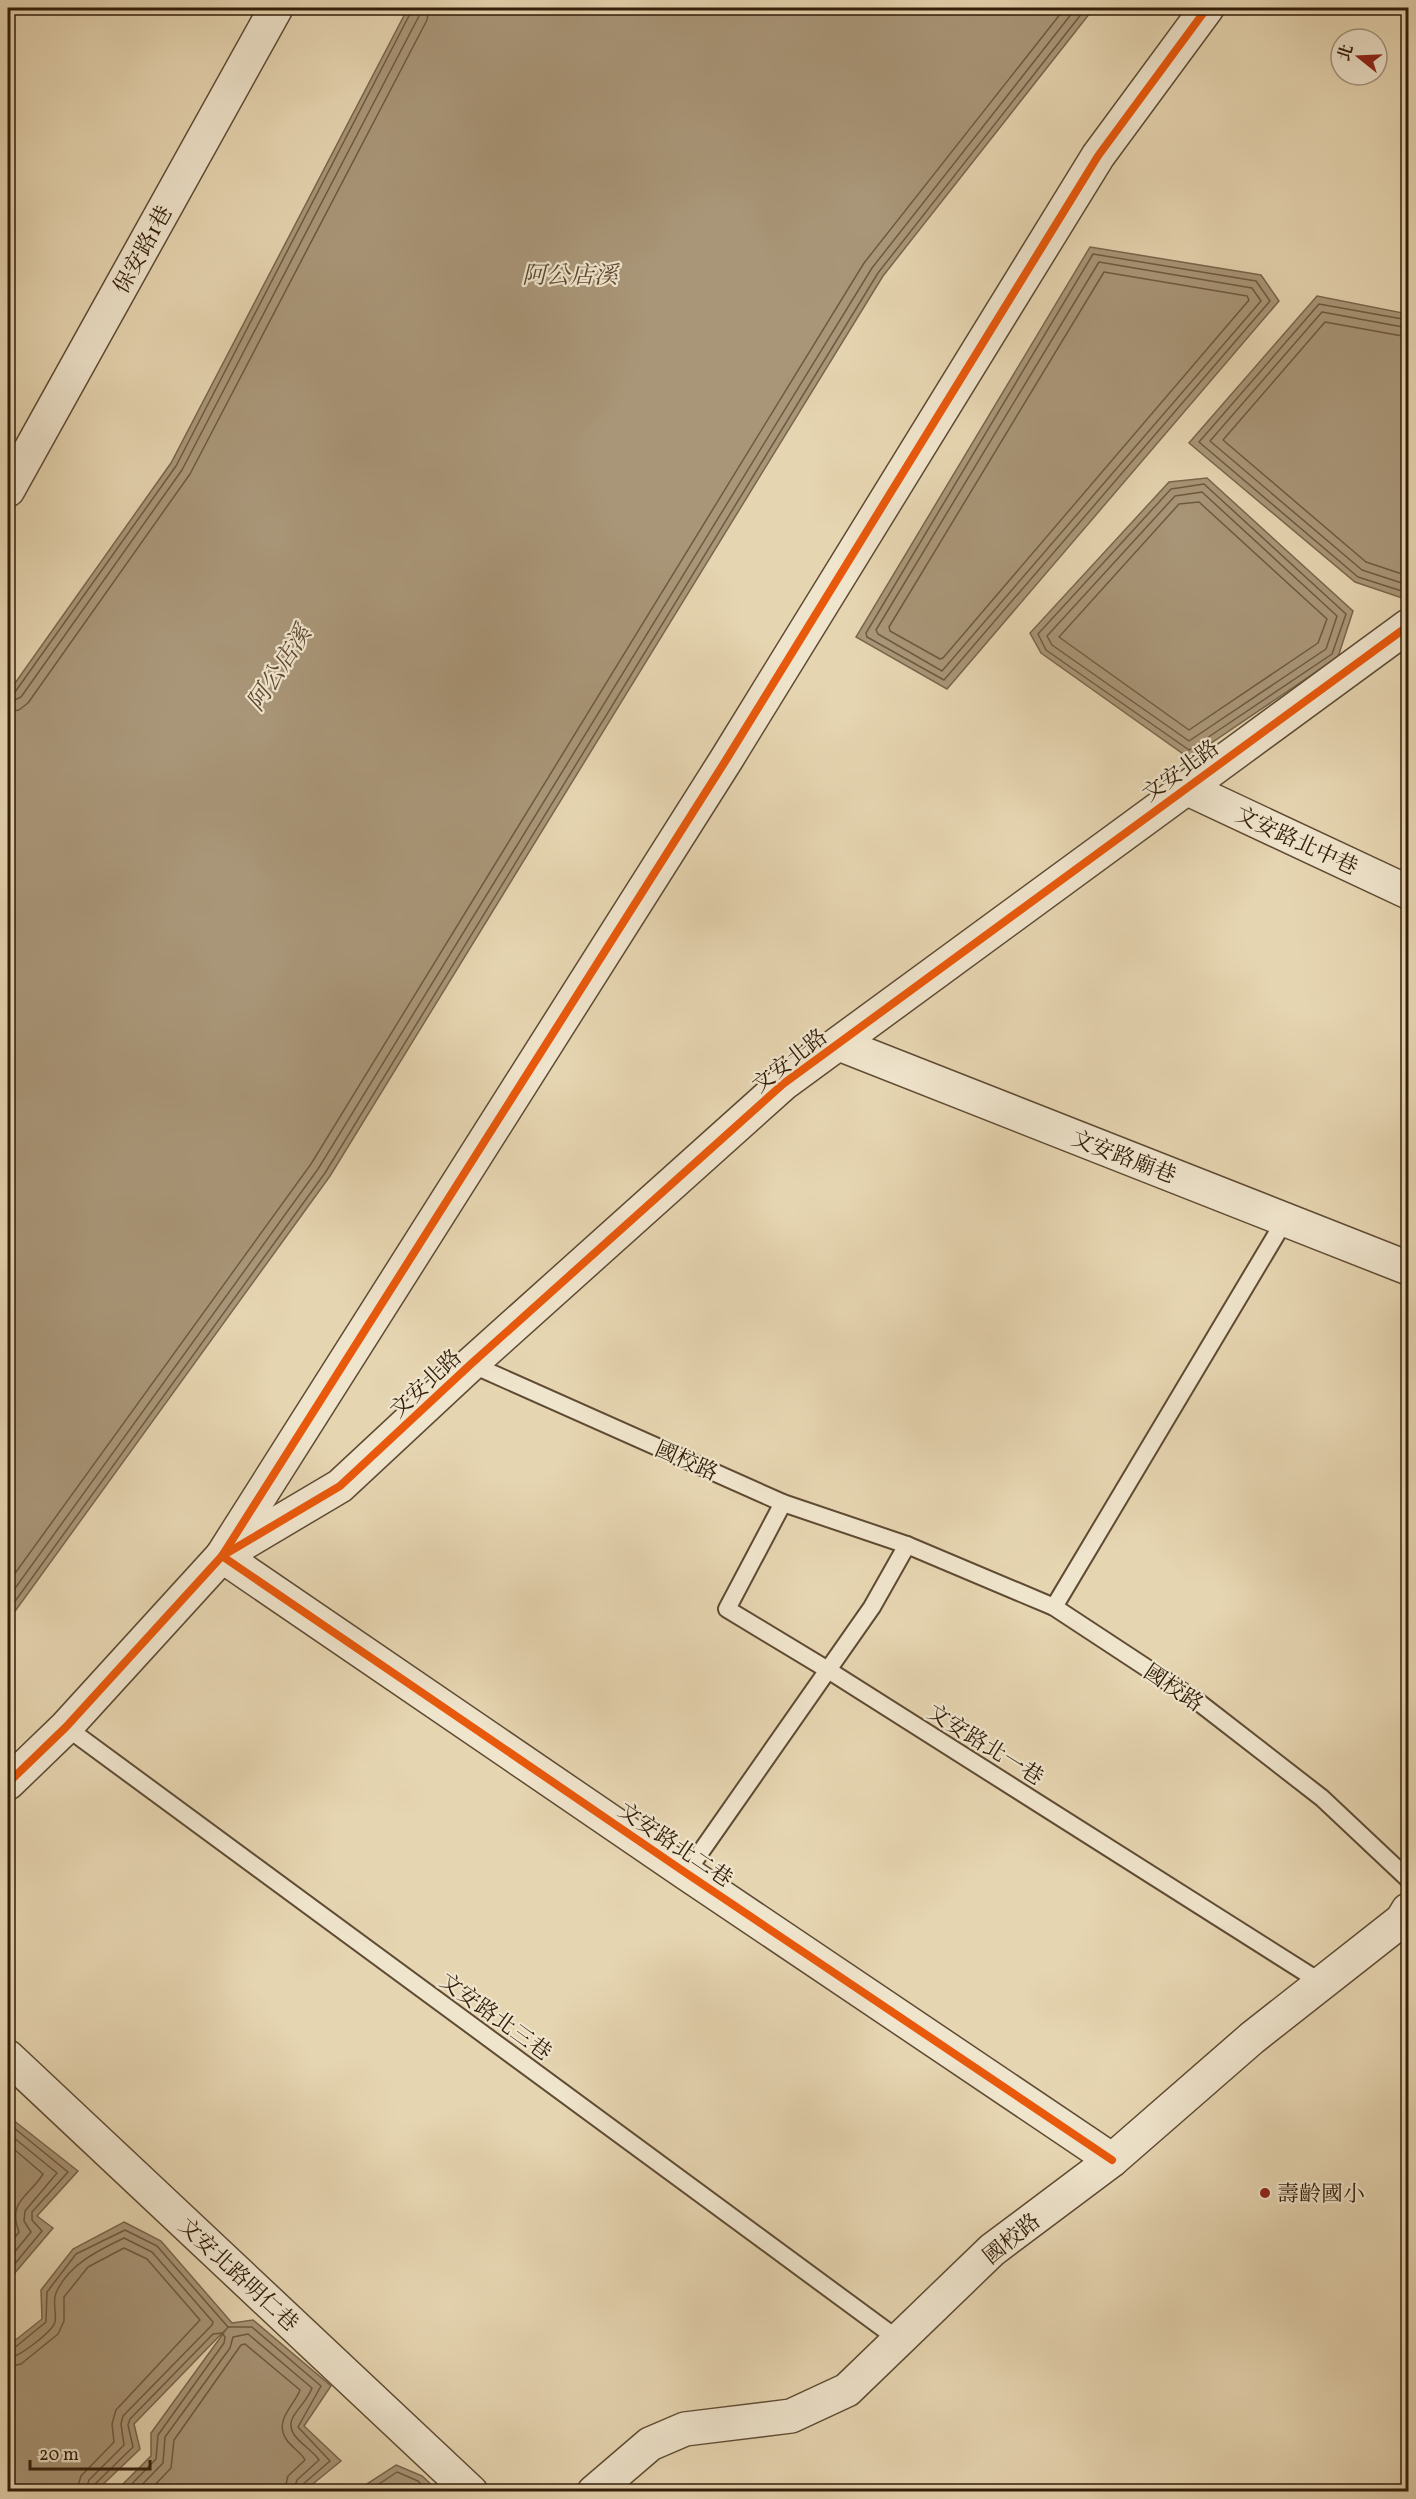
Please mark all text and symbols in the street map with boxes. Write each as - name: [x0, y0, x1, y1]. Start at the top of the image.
- north arrow: [1329, 27, 1389, 87]
- text: 北: [1334, 42, 1360, 64]
- street label: 保安路1巷: [107, 200, 181, 300]
- water label: 阿公店溪: [522, 260, 621, 294]
- water label: 阿公店溪: [240, 617, 323, 719]
- street label: 文安北路: [1137, 734, 1226, 810]
- street label: 文安路北中巷: [1230, 800, 1362, 884]
- street label: 文安北路: [746, 1023, 835, 1101]
- street label: 文安路廟巷: [1066, 1124, 1180, 1193]
- street label: 文安北路: [384, 1343, 469, 1426]
- street label: 國校路: [650, 1435, 722, 1490]
- street label: 國校路: [1137, 1658, 1209, 1720]
- street label: 文安路北一巷: [920, 1698, 1049, 1794]
- street label: 文安路北二巷: [611, 1796, 738, 1896]
- street label: 文安路北三巷: [432, 1967, 557, 2069]
- place label: 壽齡國小: [1277, 2180, 1365, 2211]
- marker: 壽齡國小: [1258, 2186, 1272, 2200]
- street label: 國校路: [977, 2207, 1048, 2273]
- street label: 文安北路明仁巷: [170, 2212, 304, 2340]
- scale bar: [30, 2433, 150, 2471]
- text: 20 m: [39, 2443, 79, 2468]

